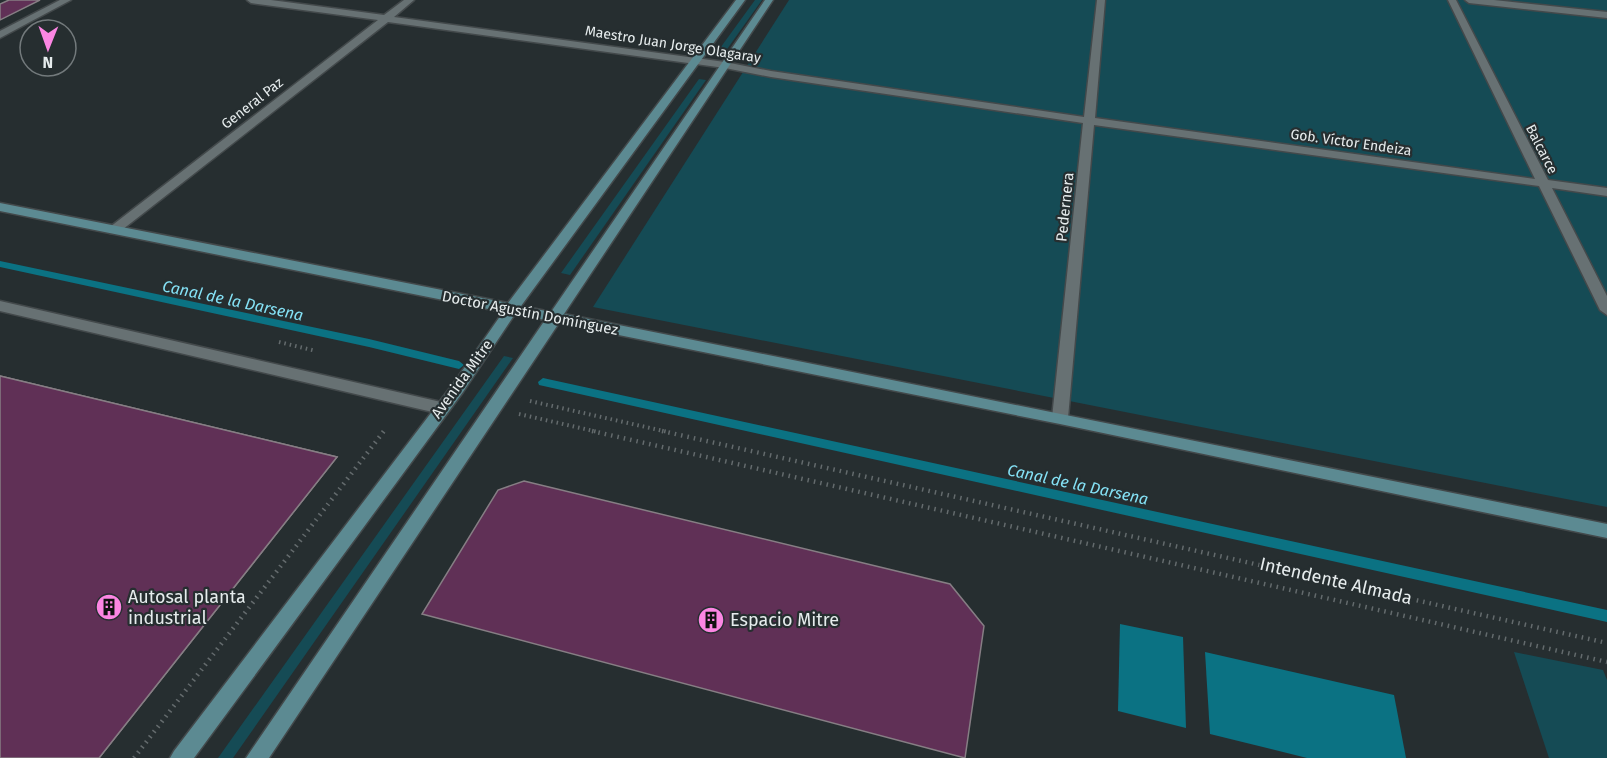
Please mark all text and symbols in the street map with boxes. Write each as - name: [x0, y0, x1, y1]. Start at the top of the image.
- north arrow: [18, 18, 78, 78]
- street label: Maestro Juan Jorge Olagaray: [584, 22, 762, 67]
- text: N: [42, 53, 53, 72]
- street label: General Paz: [218, 74, 287, 133]
- street label: Balcarce: [1522, 122, 1561, 177]
- street label: Gob. Víctor Endeiza: [1289, 126, 1413, 159]
- street label: Pedernera: [1052, 171, 1078, 243]
- water label: Canal de la Darsena: [161, 276, 305, 325]
- street label: Doctor Agustín Domínguez: [440, 287, 620, 339]
- street label: Avenida Mitre: [427, 336, 497, 422]
- water label: Canal de la Darsena: [1006, 460, 1150, 509]
- street label: Intendente Almada: [1258, 553, 1414, 609]
- place label: Autosal planta industrial: [128, 586, 246, 629]
- building icon: Autosal planta industrial: [94, 592, 124, 622]
- building icon: Espacio Mitre: [696, 605, 726, 635]
- place label: Espacio Mitre: [730, 609, 839, 631]

